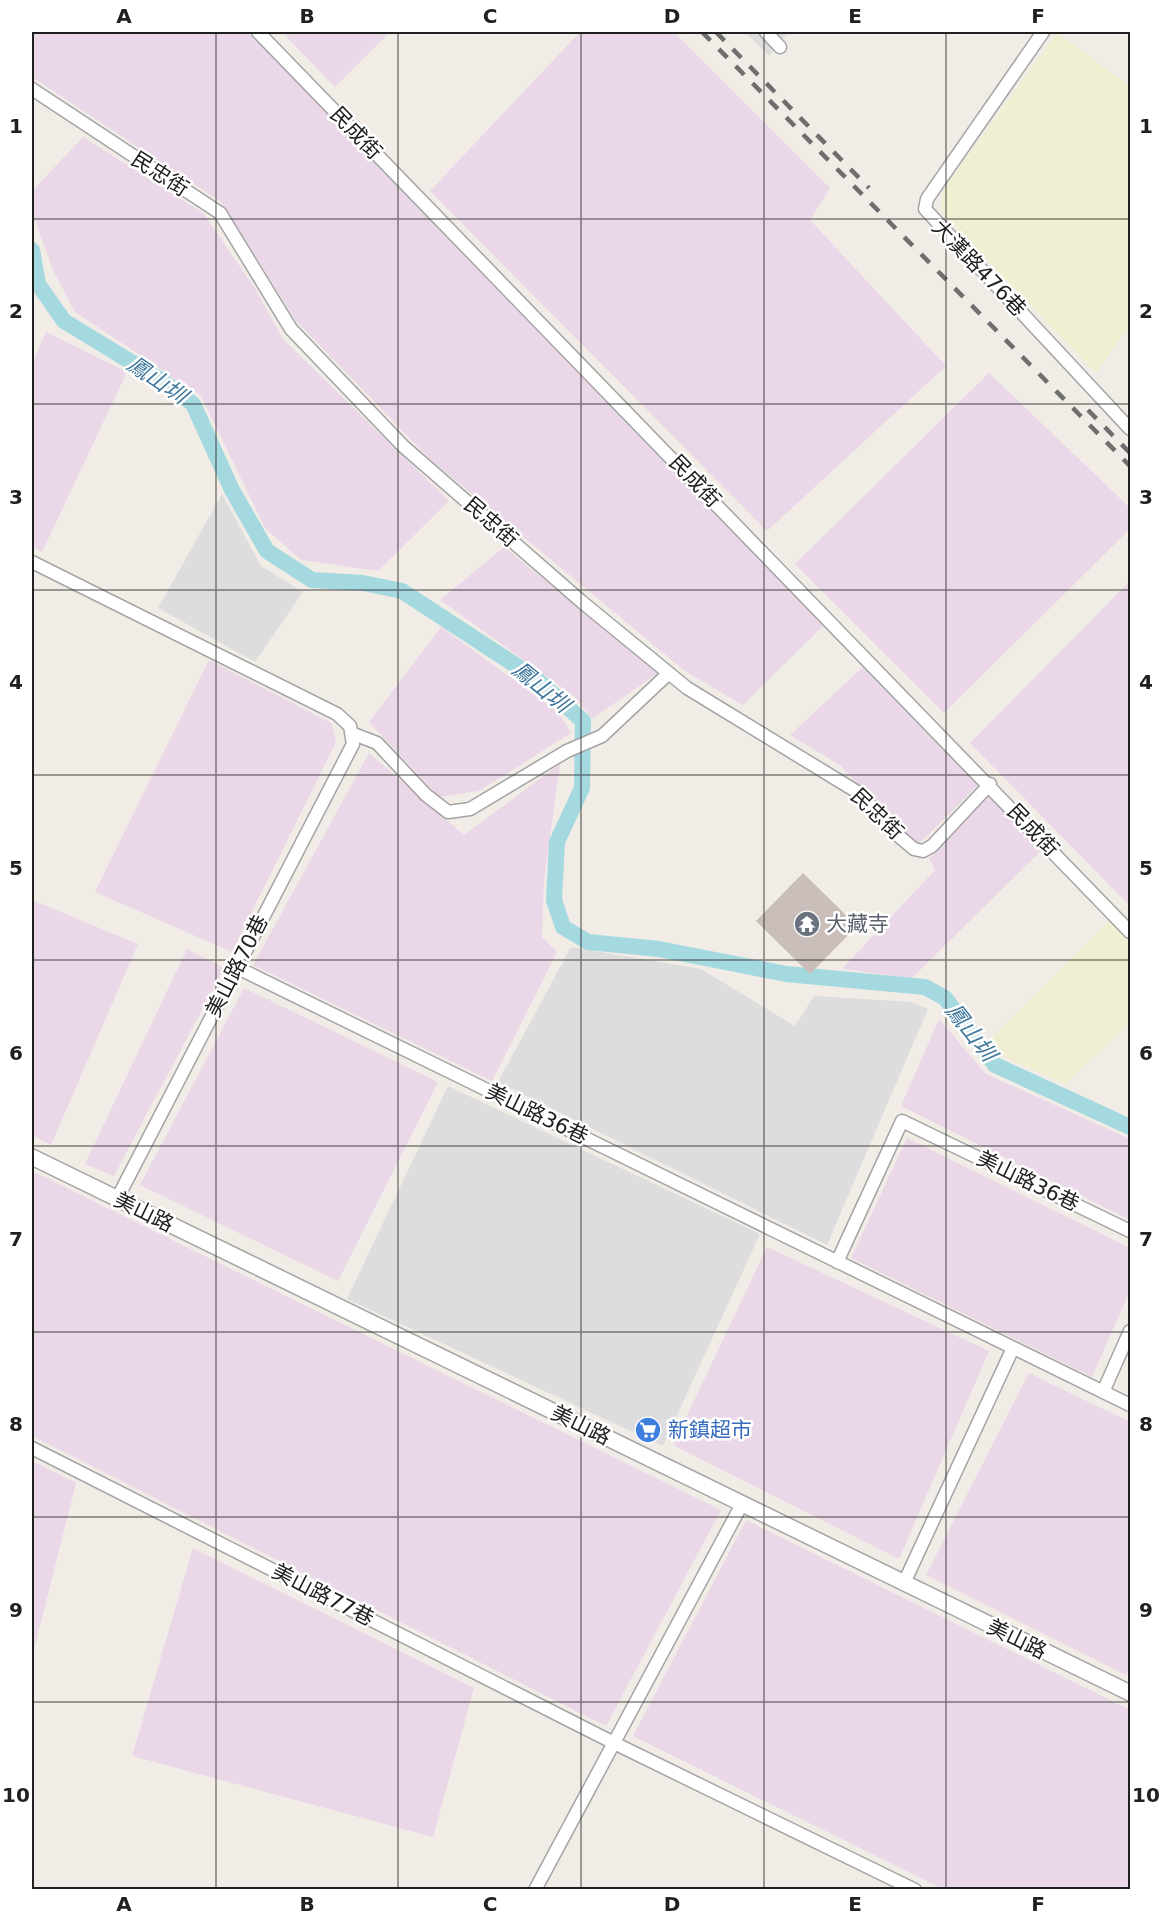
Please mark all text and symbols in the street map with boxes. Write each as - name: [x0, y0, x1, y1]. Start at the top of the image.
- text: A: [116, 4, 132, 28]
- text: B: [299, 4, 315, 28]
- text: C: [483, 4, 497, 28]
- text: D: [664, 4, 680, 28]
- text: E: [848, 4, 862, 28]
- text: F: [1031, 4, 1045, 28]
- street label: 民成街: [325, 102, 387, 164]
- text: 1: [9, 114, 23, 138]
- text: 1: [1139, 114, 1153, 138]
- street label: 民忠街: [127, 147, 193, 201]
- street label: 大漢路476巷: [927, 215, 1031, 321]
- text: 2: [9, 299, 23, 323]
- text: 2: [1139, 299, 1153, 323]
- water label: 鳳山圳: [123, 351, 194, 410]
- street label: 民成街: [664, 450, 726, 512]
- text: 3: [9, 485, 23, 509]
- text: 3: [1139, 485, 1153, 509]
- street label: 民忠街: [459, 492, 523, 552]
- water label: 鳳山圳: [507, 657, 577, 719]
- text: 4: [9, 670, 23, 694]
- text: 4: [1139, 670, 1153, 694]
- street label: 民忠街: [846, 783, 908, 845]
- street label: 民成街: [1002, 799, 1064, 861]
- text: 5: [9, 856, 23, 880]
- text: 5: [1139, 856, 1153, 880]
- temple icon: 大藏寺: [792, 909, 822, 939]
- street label: 美山路70巷: [201, 911, 273, 1021]
- place label: 大藏寺: [826, 912, 889, 936]
- water label: 鳳山圳: [941, 998, 1003, 1068]
- text: 6: [9, 1041, 23, 1065]
- text: 6: [1139, 1041, 1153, 1065]
- street label: 美山路36巷: [482, 1079, 592, 1149]
- street label: 美山路36巷: [973, 1146, 1083, 1216]
- street label: 美山路: [110, 1187, 178, 1237]
- text: 7: [9, 1227, 23, 1251]
- text: 7: [1139, 1227, 1153, 1251]
- street label: 美山路: [547, 1400, 615, 1450]
- text: 8: [9, 1412, 23, 1436]
- text: 8: [1139, 1412, 1153, 1436]
- supermarket icon: 新鎮超市: [633, 1415, 663, 1445]
- place label: 新鎮超市: [668, 1418, 752, 1442]
- street label: 美山路77巷: [268, 1559, 378, 1631]
- text: 9: [9, 1598, 23, 1622]
- text: 9: [1139, 1598, 1153, 1622]
- street label: 美山路: [983, 1614, 1051, 1664]
- text: 10: [2, 1783, 30, 1807]
- text: 10: [1132, 1783, 1160, 1807]
- text: A: [116, 1892, 132, 1916]
- text: B: [299, 1892, 315, 1916]
- text: C: [483, 1892, 497, 1916]
- text: D: [664, 1892, 680, 1916]
- text: E: [848, 1892, 862, 1916]
- text: F: [1031, 1892, 1045, 1916]

